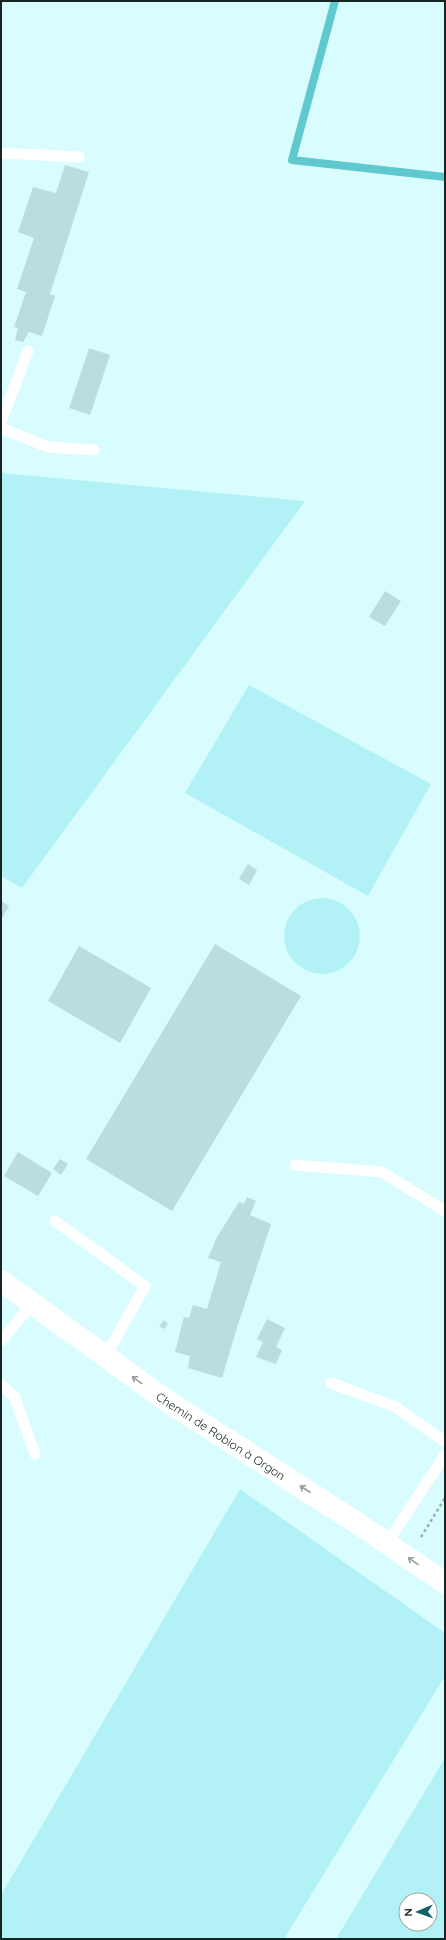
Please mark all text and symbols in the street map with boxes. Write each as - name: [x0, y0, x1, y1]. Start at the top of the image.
- one-way arrow: [132, 1376, 143, 1384]
- street label: Chemin de Robion à Orgon: [154, 1388, 288, 1483]
- one-way arrow: [300, 1485, 311, 1493]
- one-way arrow: [408, 1557, 419, 1565]
- north arrow: [398, 1892, 438, 1932]
- text: N: [401, 1908, 415, 1917]

